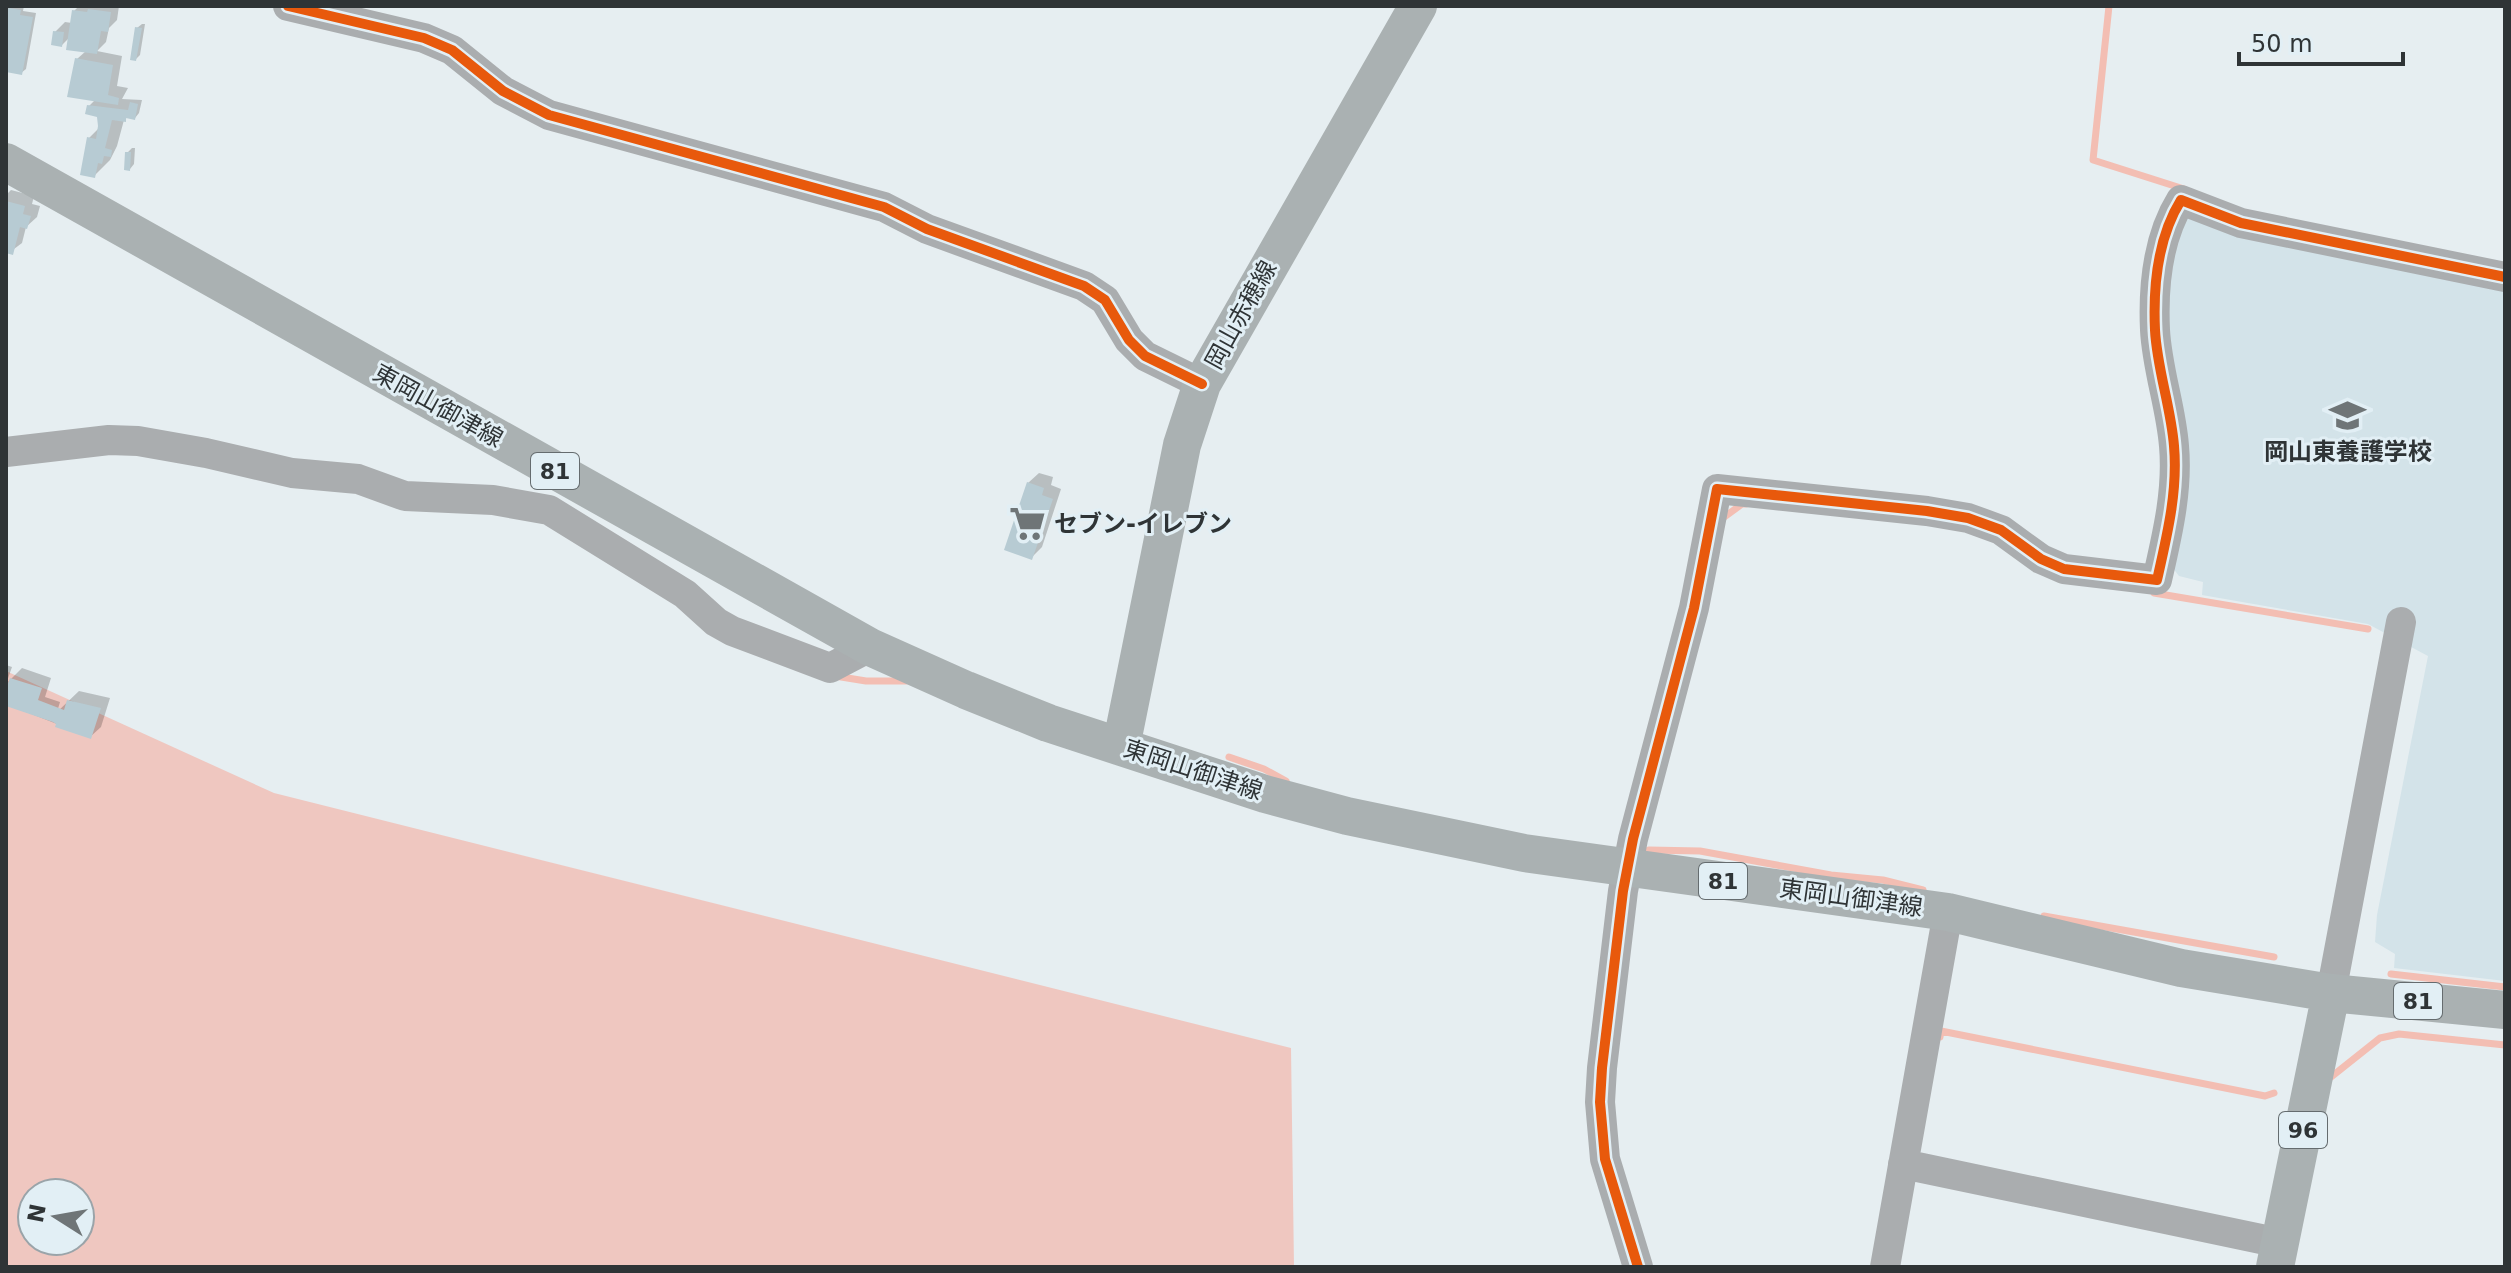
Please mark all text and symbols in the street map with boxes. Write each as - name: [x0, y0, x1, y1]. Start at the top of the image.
- scale bar: [2239, 16, 2403, 66]
- text: 50 m: [2251, 30, 2313, 58]
- street label: 岡山赤穂線: [1200, 256, 1282, 374]
- street label: 東岡山御津線: [368, 359, 508, 453]
- school or university icon: 岡山東養護学校: [2329, 396, 2367, 434]
- place label: 岡山東養護学校: [2264, 438, 2432, 466]
- road number: 81: [531, 453, 579, 489]
- supermarket icon: セブン-イレブン: [1009, 505, 1047, 543]
- place label: セブン-イレブン: [1054, 510, 1232, 538]
- street label: 東岡山御津線: [1120, 734, 1266, 806]
- road number: 81: [1699, 863, 1747, 899]
- street label: 東岡山御津線: [1778, 874, 1924, 922]
- road number: 81: [2394, 983, 2442, 1019]
- road number: 96: [2279, 1112, 2327, 1148]
- north arrow: [16, 1177, 96, 1257]
- text: N: [23, 1202, 51, 1225]

